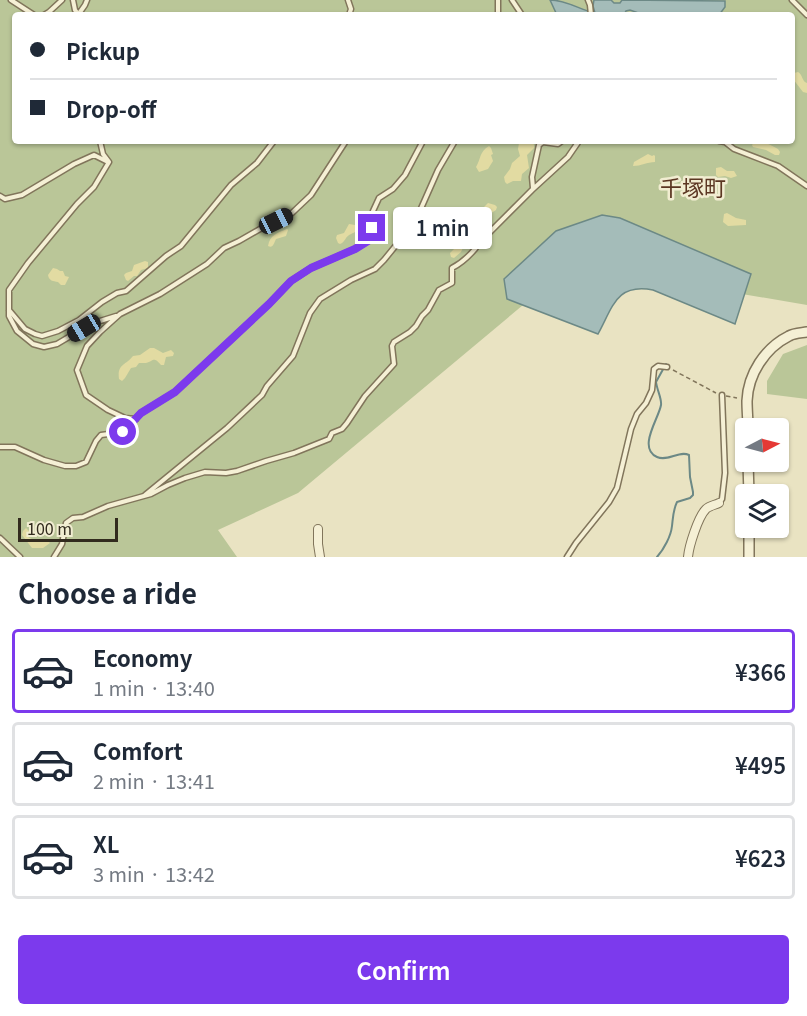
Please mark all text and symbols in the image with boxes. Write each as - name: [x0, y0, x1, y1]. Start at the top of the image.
- text: Pickup: [66, 34, 140, 66]
- text: Drop-off: [66, 92, 156, 124]
- district label: 千塚町: [660, 170, 726, 202]
- car: [256, 205, 296, 237]
- callout: 1 min: [393, 207, 492, 249]
- text: 1 min: [416, 213, 469, 242]
- route end: [358, 214, 385, 241]
- car: [64, 311, 104, 345]
- route start: [109, 418, 136, 445]
- north arrow: [735, 418, 789, 472]
- map controls: [735, 418, 789, 538]
- button: layers: [735, 484, 789, 538]
- scale bar: [18, 515, 118, 542]
- text: 100 m: [27, 516, 72, 540]
- text: Choose a ride: [18, 573, 197, 612]
- text: Economy: [93, 641, 192, 673]
- icon: car: [21, 644, 75, 698]
- text: ¥366: [735, 655, 786, 687]
- text: 1 min · 13:40: [93, 673, 215, 702]
- text: Comfort: [93, 734, 183, 766]
- icon: car: [21, 737, 75, 791]
- text: ¥495: [735, 748, 786, 780]
- text: 2 min · 13:41: [93, 766, 215, 795]
- text: XL: [93, 827, 120, 859]
- icon: car: [21, 830, 75, 884]
- text: ¥623: [735, 841, 786, 873]
- text: 3 min · 13:42: [93, 859, 215, 888]
- button: Confirm: [18, 935, 789, 1004]

